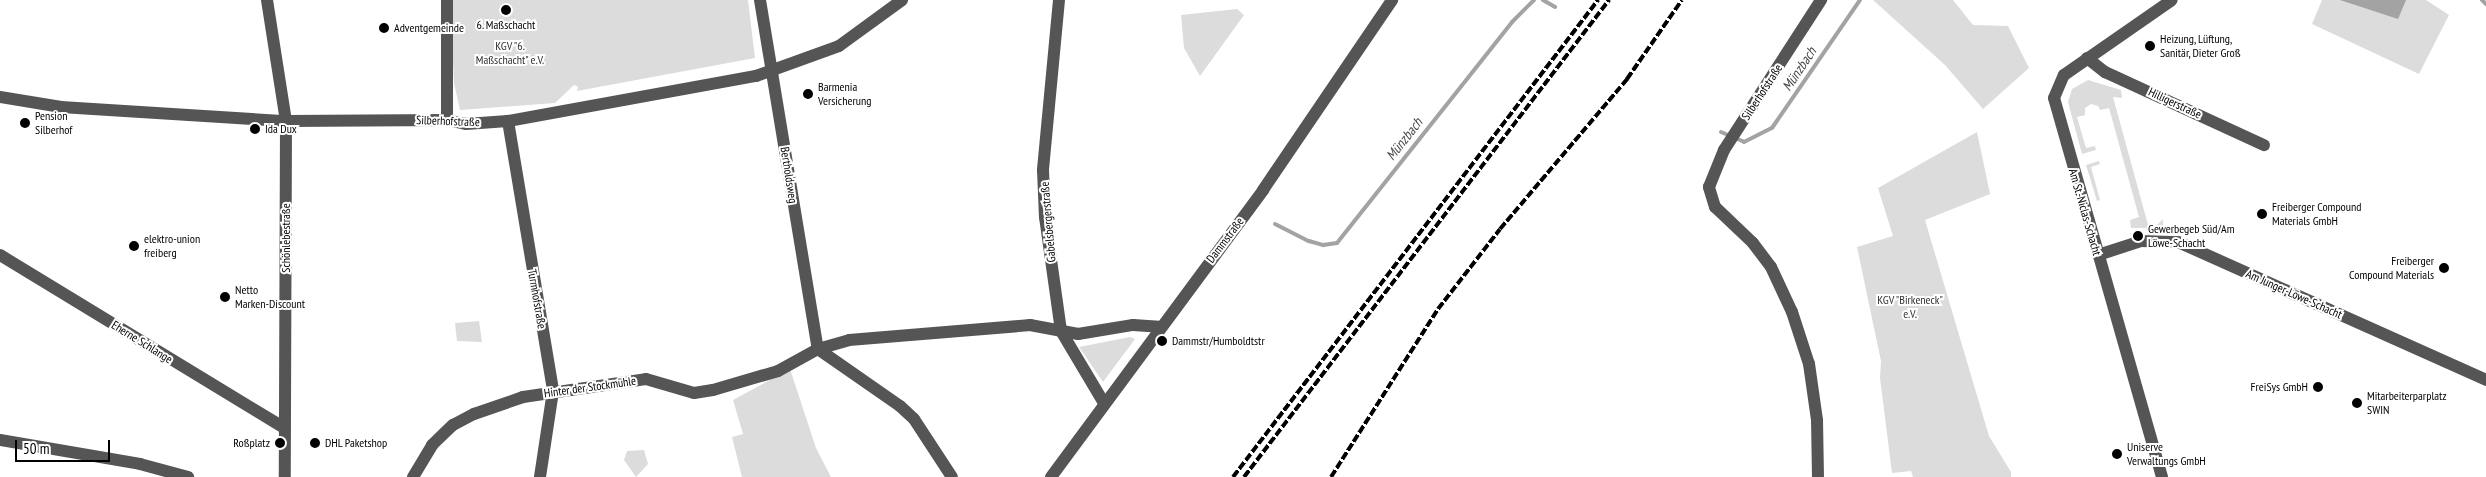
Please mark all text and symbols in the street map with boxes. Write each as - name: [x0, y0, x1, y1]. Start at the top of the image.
- marker: 6. Maßschacht: [500, 4, 512, 16]
- place label: 6. Maßschacht: [476, 18, 536, 32]
- place label: Adventgemeinde: [394, 21, 464, 35]
- marker: Adventgemeinde: [378, 22, 390, 34]
- place label: Heizung, Lüftung, Sanitär, Dieter Groß: [2160, 32, 2241, 60]
- park label: KGV "6. Maßschacht" e.V.: [475, 39, 545, 67]
- marker: Heizung, Lüftung, Sanitär, Dieter Groß: [2144, 40, 2156, 52]
- water label: Münzbach: [1778, 44, 1820, 94]
- street label: Silberhofstraße: [1739, 61, 1785, 123]
- place label: Barmenia Versicherung: [818, 80, 871, 108]
- street label: Hilligerstraße: [2146, 84, 2204, 122]
- marker: Barmenia Versicherung: [802, 88, 814, 100]
- place label: Pension Silberhof: [35, 109, 72, 137]
- street label: Silberhofstraße: [416, 113, 480, 129]
- water label: Münzbach: [1382, 115, 1426, 163]
- marker: Pension Silberhof: [19, 117, 31, 129]
- place label: Ida Dux: [265, 122, 297, 136]
- marker: Ida Dux: [249, 123, 261, 135]
- street label: Bertholdsweg: [777, 146, 801, 204]
- street label: Am St.-Niclas-Schacht: [2066, 167, 2104, 257]
- street label: Gabelsbergerstraße: [1037, 181, 1059, 263]
- place label: Freiberger Compound Materials GmbH: [2272, 200, 2361, 228]
- street label: Schönlebestraße: [279, 203, 293, 273]
- marker: Freiberger Compound Materials GmbH: [2256, 208, 2268, 220]
- street label: Dammstraße: [1203, 215, 1247, 265]
- place label: Gewerbegeb Süd/Am Löwe-Schacht: [2148, 222, 2235, 250]
- marker: Gewerbegeb Süd/Am Löwe-Schacht: [2132, 230, 2144, 242]
- place label: elektro-union freiberg: [144, 232, 200, 260]
- marker: elektro-union freiberg: [128, 240, 140, 252]
- place label: Freiberger Compound Materials: [2349, 254, 2434, 282]
- marker: Freiberger Compound Materials: [2438, 262, 2450, 274]
- street label: Am Junger-Löwe-Schacht: [2244, 266, 2344, 322]
- street label: Turmhofstraße: [525, 268, 549, 330]
- place label: Netto Marken-Discount: [235, 283, 305, 311]
- marker: Netto Marken-Discount: [219, 291, 231, 303]
- park label: KGV "Birkeneck" e.V.: [1877, 293, 1943, 321]
- street label: Eherne Schlange: [109, 318, 175, 366]
- place label: Dammstr/Humboldtstr: [1172, 334, 1265, 348]
- marker: Dammstr/Humboldtstr: [1156, 335, 1168, 347]
- street label: Hinter der Stockmühle: [543, 373, 637, 401]
- place label: FreiSys GmbH: [2251, 380, 2308, 394]
- marker: FreiSys GmbH: [2312, 381, 2324, 393]
- place label: Mitarbeiterparplatz SWIN: [2367, 389, 2447, 417]
- marker: Mitarbeiterparplatz SWIN: [2351, 397, 2363, 409]
- scale bar: [18, 430, 112, 462]
- place label: Roßplatz: [233, 436, 270, 450]
- place label: DHL Paketshop: [325, 436, 388, 450]
- marker: Roßplatz: [274, 437, 286, 449]
- marker: DHL Paketshop: [309, 437, 321, 449]
- text: 50 m: [23, 439, 49, 458]
- place label: Uniserve Verwaltungs GmbH: [2127, 440, 2206, 468]
- marker: Uniserve Verwaltungs GmbH: [2111, 448, 2123, 460]

